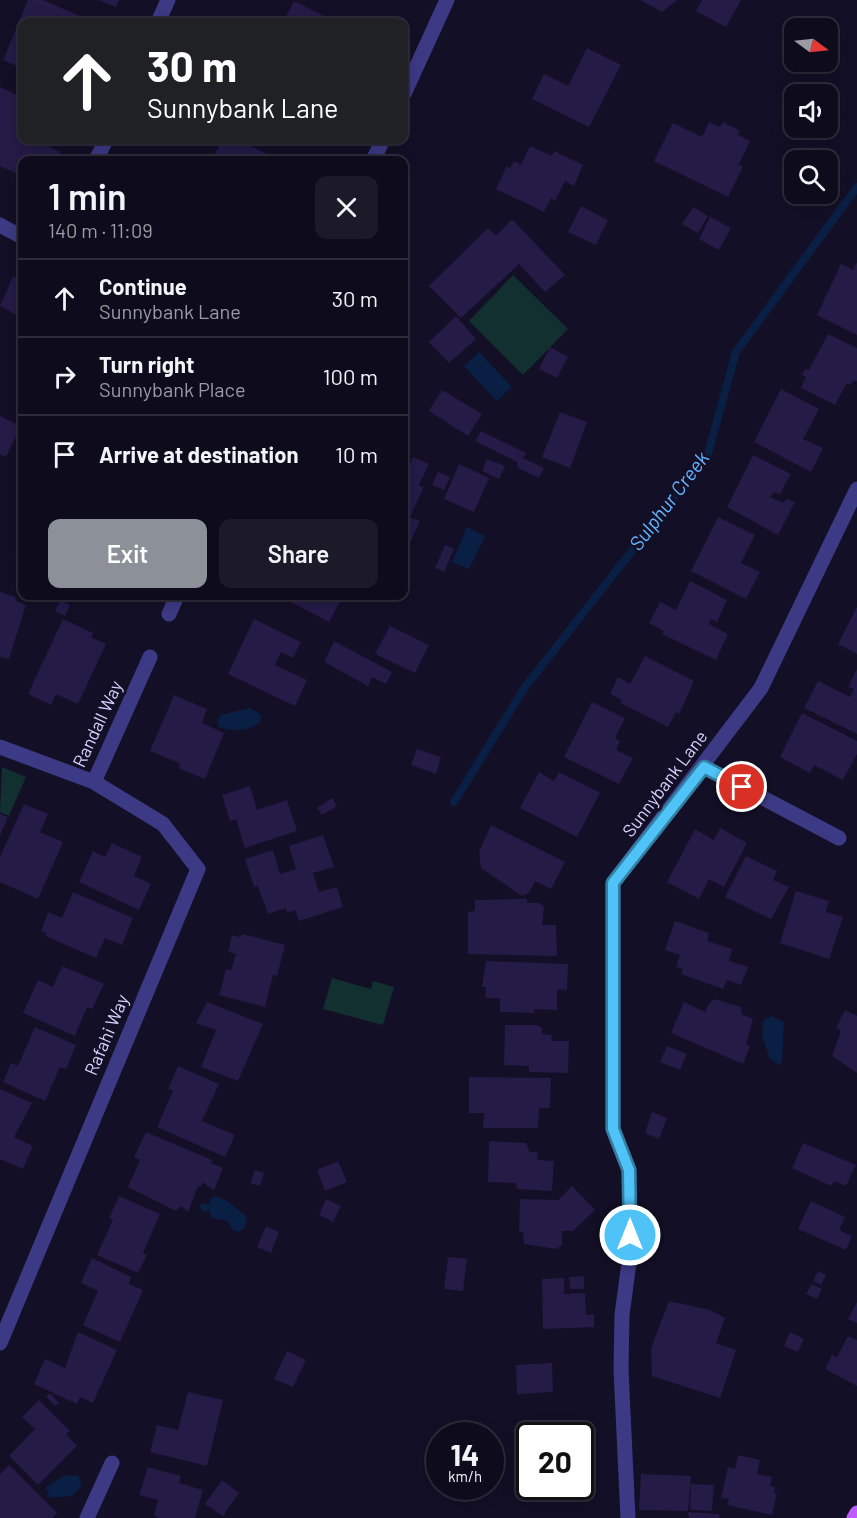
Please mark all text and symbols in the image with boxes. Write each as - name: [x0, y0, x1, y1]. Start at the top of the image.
- north arrow: [784, 18, 838, 72]
- map controls: [784, 18, 838, 204]
- text: 30 m: [147, 40, 237, 90]
- icon: ahead: [48, 42, 126, 120]
- button: sound: [784, 84, 838, 138]
- text: Sunnybank Lane: [147, 91, 338, 123]
- button: search: [784, 150, 838, 204]
- text: 1 min: [48, 174, 127, 217]
- button: close: [315, 176, 378, 239]
- text: 140 m · 11:09: [48, 218, 153, 242]
- text: Continue: [99, 273, 187, 299]
- icon: ahead: [48, 282, 81, 315]
- text: 30 m: [332, 285, 378, 311]
- text: Sunnybank Lane: [99, 299, 241, 323]
- text: Turn right: [99, 351, 194, 377]
- icon: right: [48, 360, 81, 393]
- text: 100 m: [323, 363, 378, 389]
- text: Sunnybank Place: [99, 377, 246, 401]
- icon: arrive: [48, 438, 81, 471]
- text: Arrive at destination: [99, 441, 298, 467]
- text: 10 m: [335, 441, 378, 467]
- water label: Sulphur Creek: [623, 446, 713, 555]
- button: Exit: [48, 519, 207, 588]
- button: Share: [219, 519, 378, 588]
- street label: Randall Way: [67, 677, 127, 770]
- street label: Sunnybank Lane: [617, 726, 711, 841]
- pin: [716, 761, 767, 812]
- icon: arrive: [725, 770, 758, 803]
- street label: Rafahi Way: [79, 991, 133, 1078]
- position arrow: [598, 1203, 662, 1267]
- speed limit sign: 20: [516, 1422, 594, 1500]
- text: 14: [451, 1436, 479, 1472]
- text: km/h: [448, 1467, 482, 1485]

